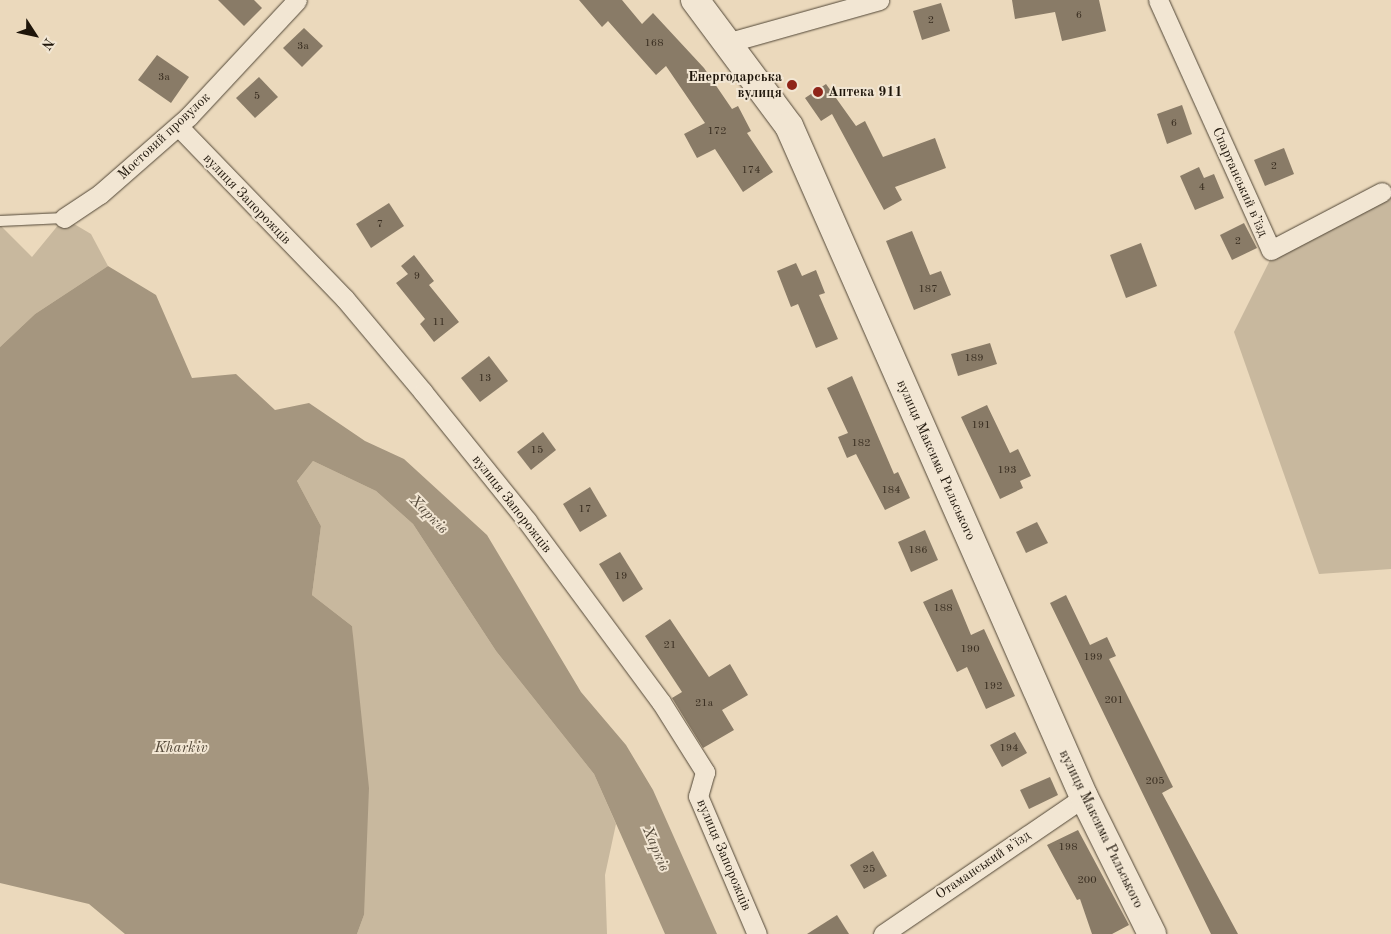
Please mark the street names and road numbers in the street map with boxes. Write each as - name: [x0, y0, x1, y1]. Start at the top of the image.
- street label: Мостовий провулок: [114, 89, 214, 183]
- street label: Спартанський в’їзд: [1208, 125, 1272, 239]
- street label: вулиця Запорожців: [199, 150, 295, 248]
- street label: вулиця Максима Рильського: [893, 377, 979, 543]
- street label: вулиця Запорожців: [469, 452, 555, 556]
- street label: вулиця Максима Рильського: [1055, 747, 1147, 911]
- street label: вулиця Запорожців: [693, 797, 755, 913]
- street label: Отаманський в'їзд: [932, 827, 1034, 903]

